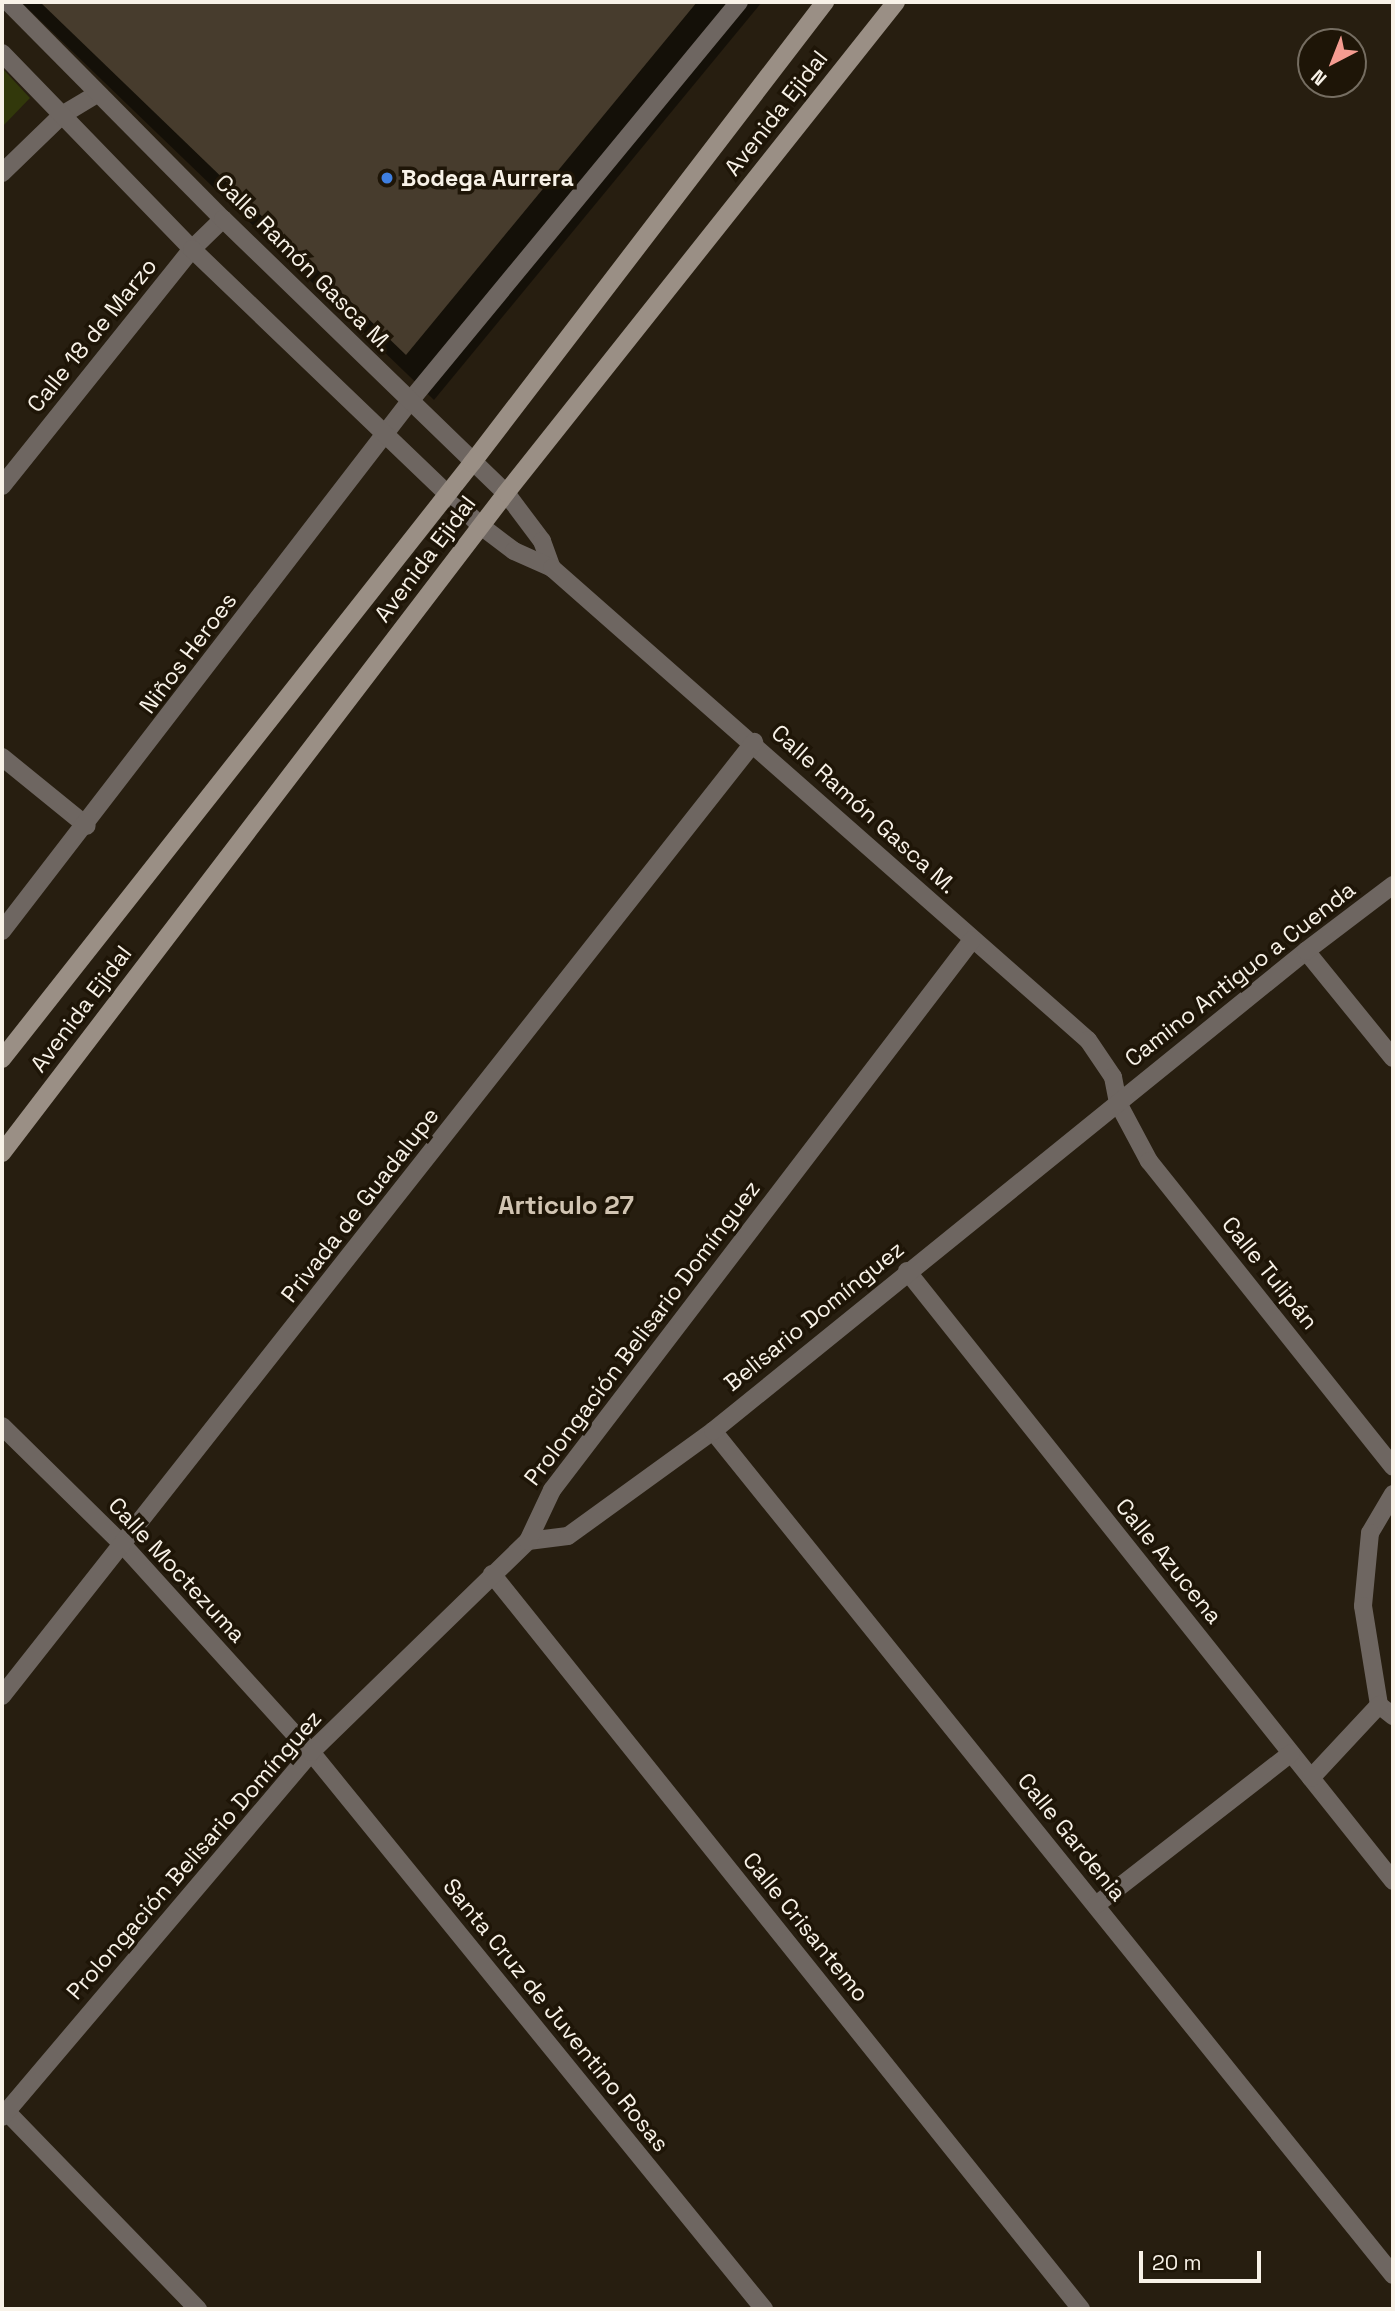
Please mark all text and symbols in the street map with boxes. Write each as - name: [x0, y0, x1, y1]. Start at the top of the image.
- north arrow: [1297, 28, 1367, 98]
- street label: Avenida Ejidal: [719, 45, 833, 181]
- text: N: [1306, 64, 1332, 91]
- place label: Bodega Aurrera: [401, 164, 574, 192]
- street label: Calle Ramón Gasca M.: [210, 169, 398, 357]
- marker: Bodega Aurrera: [379, 170, 395, 186]
- street label: Calle 18 de Marzo: [21, 252, 163, 418]
- street label: Avenida Ejidal: [368, 490, 482, 628]
- street label: Niños Heroes: [134, 587, 242, 719]
- street label: Calle Ramón Gasca M.: [766, 719, 962, 899]
- street label: Camino Antiguo a Cuenda: [1119, 875, 1361, 1073]
- street label: Avenida Ejidal: [24, 940, 138, 1078]
- street label: Privada de Guadalupe: [275, 1102, 445, 1308]
- street label: Prolongación Belisario Domínguez: [518, 1175, 766, 1491]
- district label: Articulo 27: [498, 1190, 634, 1222]
- street label: Calle Tulipán: [1216, 1211, 1324, 1335]
- street label: Belisario Domínguez: [719, 1235, 909, 1397]
- street label: Calle Moctezuma: [103, 1492, 251, 1648]
- street label: Calle Azucena: [1110, 1492, 1228, 1630]
- street label: Prolongación Belisario Domínguez: [61, 1705, 327, 2005]
- street label: Calle Gardenia: [1012, 1767, 1132, 1907]
- street label: Calle Crisantemo: [737, 1847, 875, 2007]
- street label: Santa Cruz de Juventino Rosas: [437, 1873, 675, 2157]
- scale bar: [1143, 2238, 1266, 2282]
- text: 20 m: [1152, 2249, 1202, 2276]

